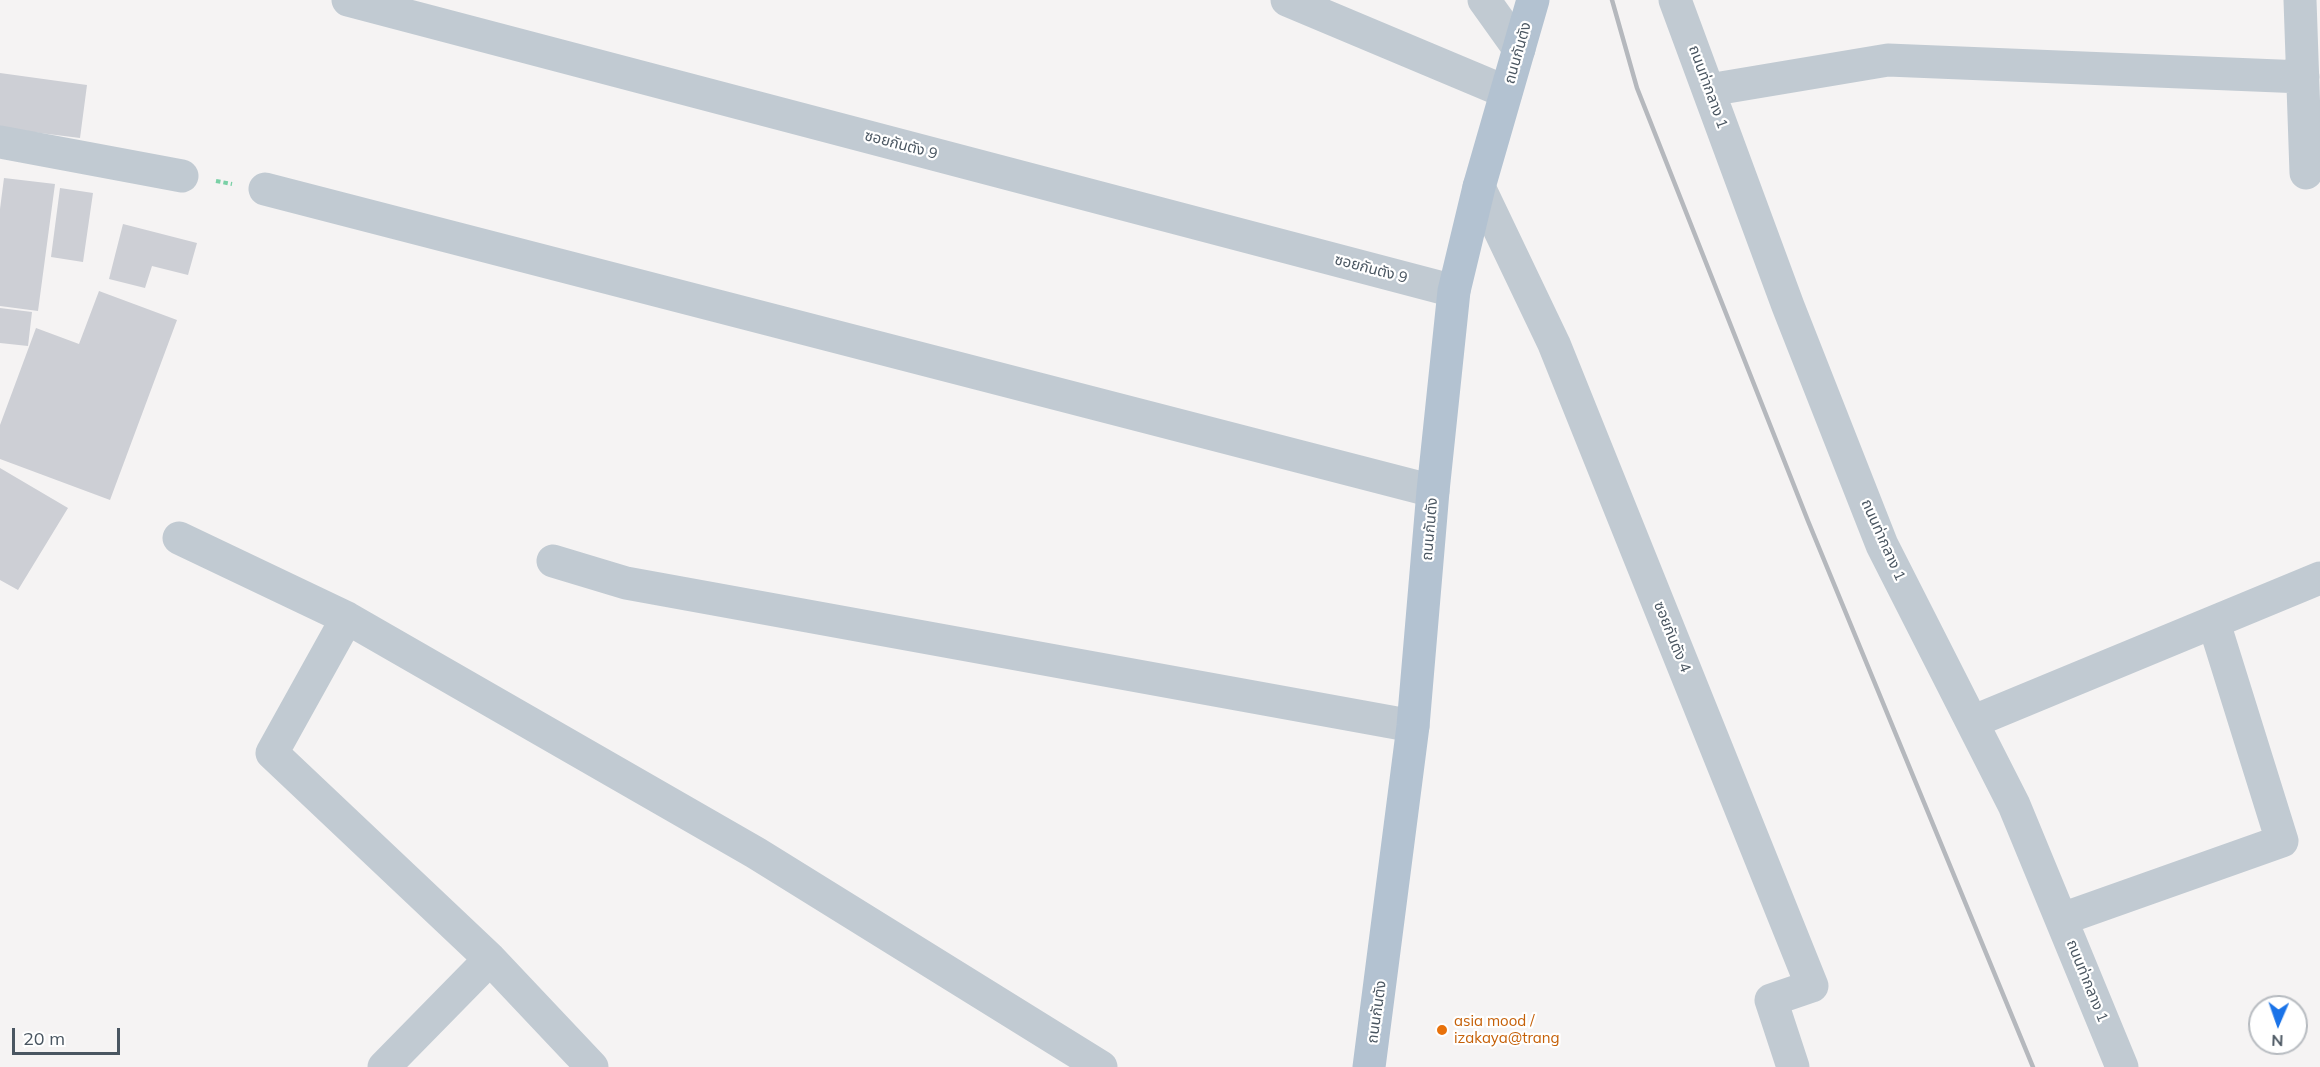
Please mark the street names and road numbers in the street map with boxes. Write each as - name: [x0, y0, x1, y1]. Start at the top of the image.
- street label: ถนนกันตัง: [1501, 20, 1535, 86]
- street label: ถนนท่ากลาง 1: [1685, 43, 1731, 131]
- street label: ซอยกันตัง 9: [863, 127, 939, 163]
- street label: ซอยกันตัง 9: [1333, 251, 1409, 287]
- street label: ถนนท่ากลาง 1: [1857, 496, 1909, 584]
- street label: ถนนกันตัง: [1418, 497, 1442, 561]
- street label: ซอยกันตัง 4: [1650, 599, 1694, 675]
- street label: ถนนท่ากลาง 1: [2062, 937, 2112, 1025]
- street label: ถนนกันตัง: [1364, 979, 1390, 1045]

